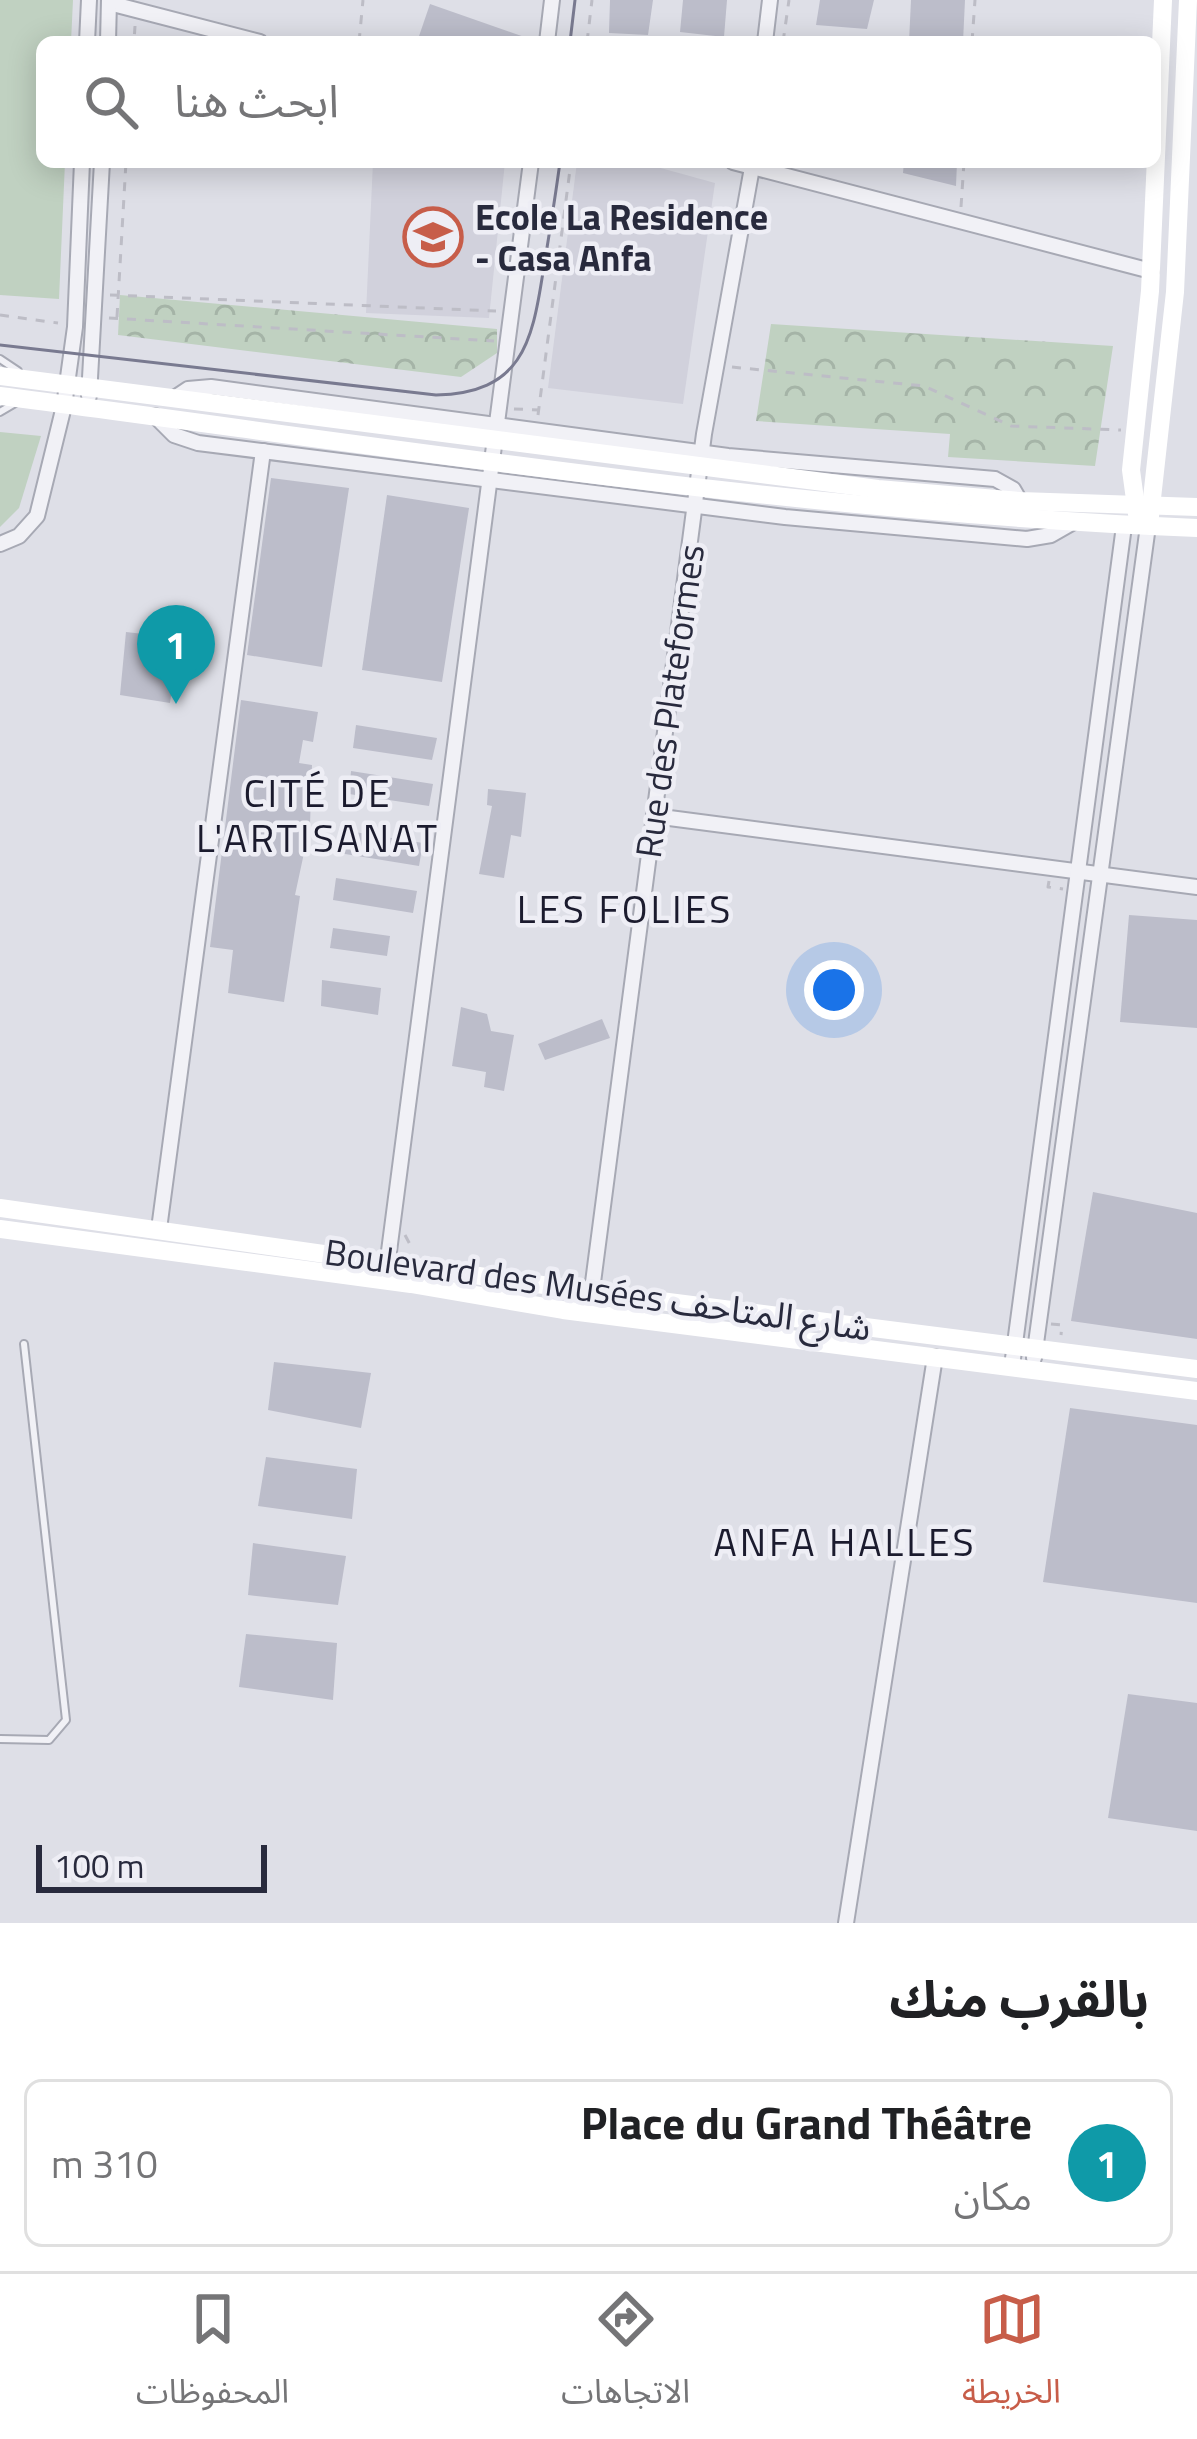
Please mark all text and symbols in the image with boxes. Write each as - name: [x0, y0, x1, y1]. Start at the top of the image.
- search box: [36, 36, 1161, 168]
- text: ابحث هنا: [174, 66, 339, 134]
- icon: search: [78, 69, 144, 135]
- place label: Ecole La Residence - Casa Anfa: [475, 189, 768, 285]
- school or university icon: Ecole La Residence - Casa Anfa: [402, 206, 464, 268]
- street label: Rue des Plateformes: [620, 541, 718, 861]
- pin: 1: [137, 605, 215, 704]
- district label: CITÉ DE L'ARTISANAT: [196, 763, 440, 867]
- district label: LES FOLIES: [517, 879, 733, 938]
- your location: [804, 960, 864, 1020]
- street label: Boulevard des Musées شارع المتاحف: [321, 1223, 875, 1355]
- district label: ANFA HALLES: [713, 1512, 977, 1571]
- scale bar: [36, 1839, 267, 1892]
- text: 100 m: [54, 1841, 144, 1891]
- text: بالقرب منك: [889, 1959, 1149, 2037]
- text: Place du Grand Théâtre: [581, 2088, 1032, 2156]
- text: 310 m: [51, 2134, 158, 2193]
- text: 1: [1096, 2134, 1118, 2193]
- text: مكان: [954, 2166, 1032, 2225]
- tab: المحفوظات: [136, 2286, 289, 2427]
- tab: الاتجاهات: [561, 2286, 690, 2427]
- tab: الخريطة: [962, 2286, 1061, 2427]

